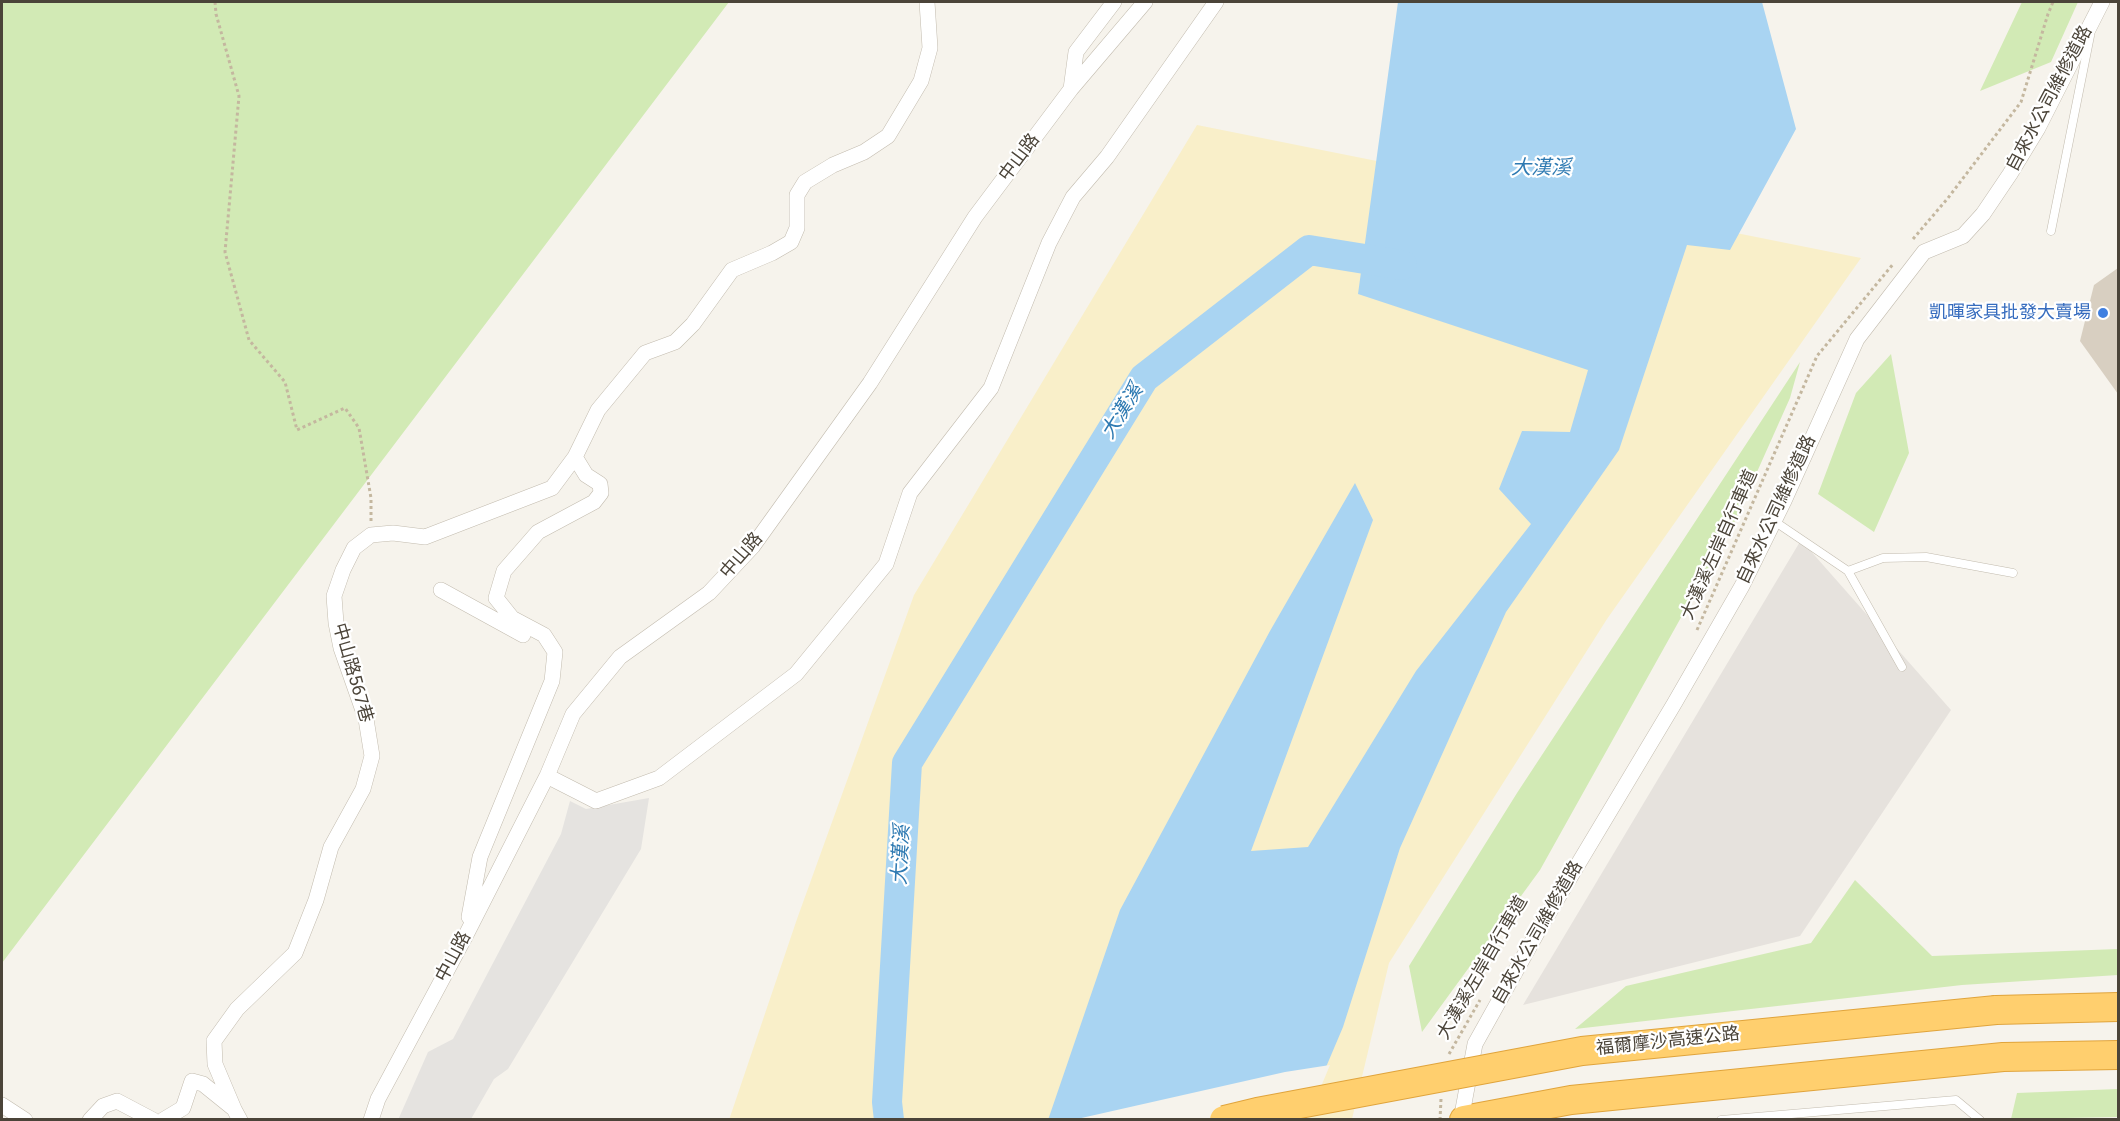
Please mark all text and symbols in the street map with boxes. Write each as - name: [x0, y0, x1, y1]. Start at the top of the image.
- street label: 自來水公司維修道路: [2002, 22, 2098, 176]
- street label: 中山路: [995, 130, 1045, 186]
- water label: 大漢溪: [1511, 157, 1571, 181]
- place label: 凱暉家具批發大賣場: [1929, 302, 2091, 324]
- marker: 凱暉家具批發大賣場: [2096, 306, 2110, 320]
- water label: 大漢溪: [1097, 380, 1149, 444]
- street label: 自來水公司維修道路: [1733, 432, 1821, 588]
- street label: 大漢溪左岸自行車道: [1677, 467, 1763, 623]
- street label: 中山路: [716, 529, 768, 583]
- street label: 中山路567巷: [328, 621, 376, 725]
- water label: 大漢溪: [888, 824, 916, 886]
- street label: 自來水公司維修道路: [1488, 857, 1588, 1009]
- street label: 大漢溪左岸自行車道: [1433, 892, 1533, 1044]
- street label: 中山路: [432, 928, 476, 986]
- street label: 福爾摩沙高速公路: [1595, 1024, 1741, 1060]

